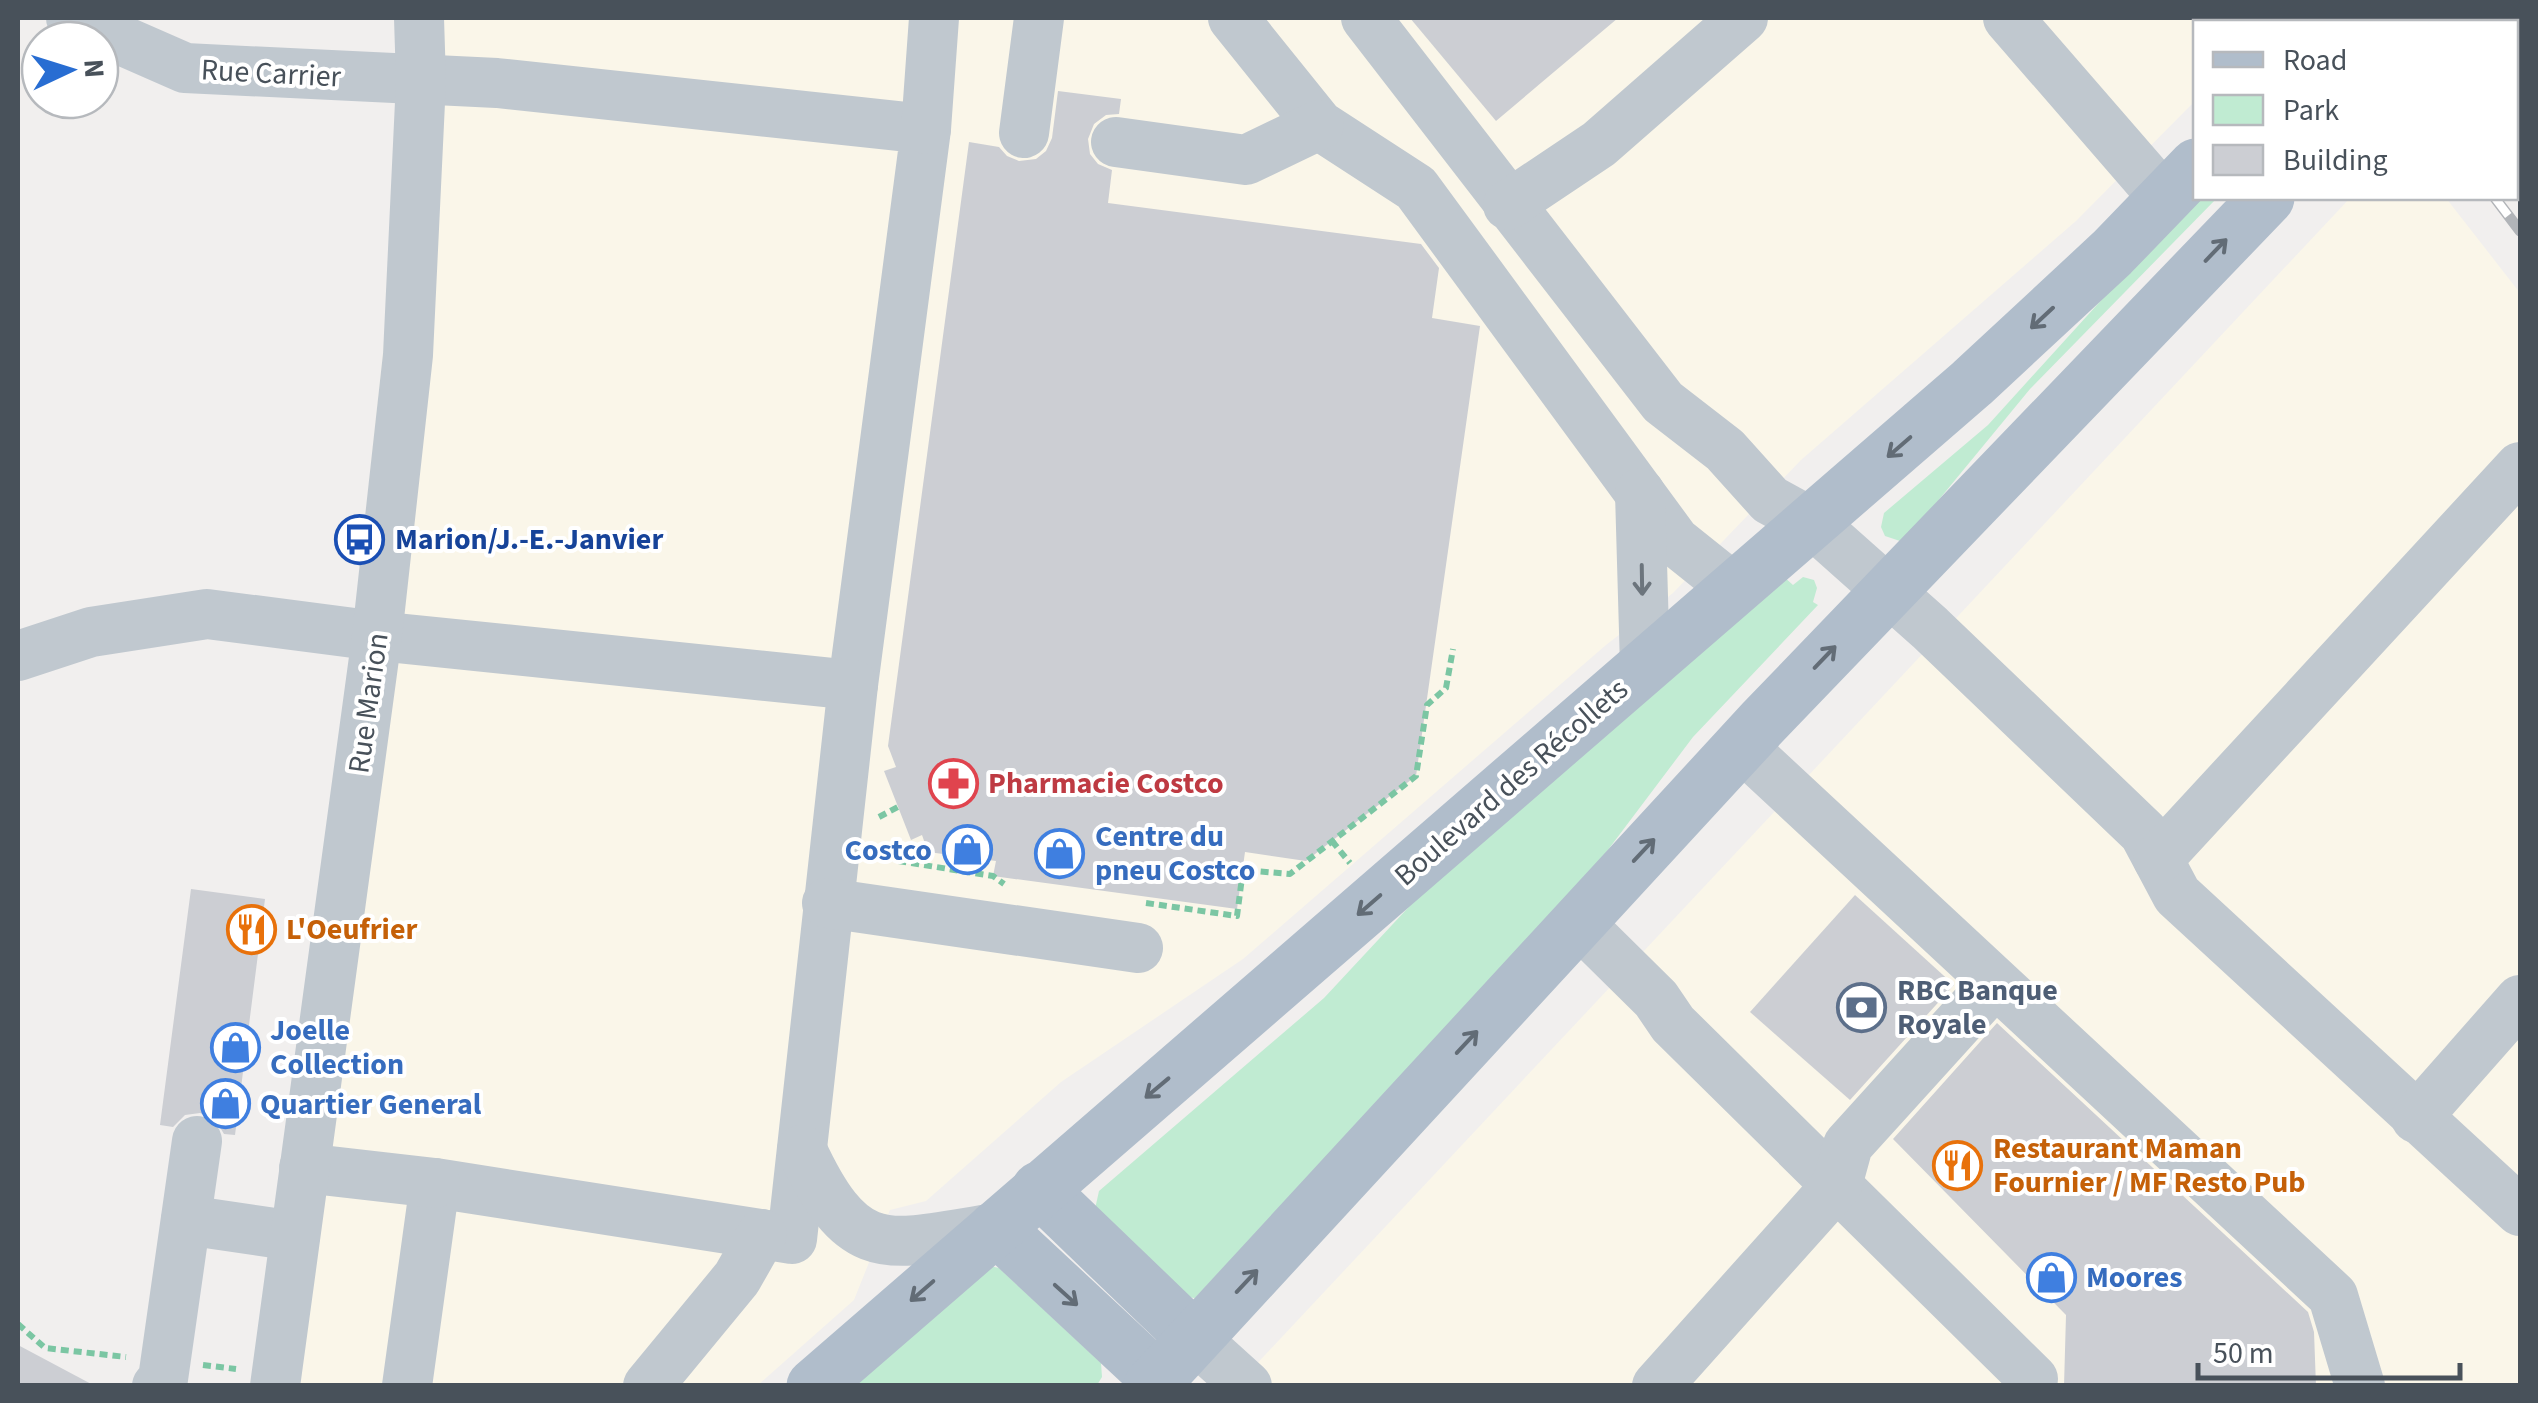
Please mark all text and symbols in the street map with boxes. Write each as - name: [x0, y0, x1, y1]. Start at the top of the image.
- north arrow: [20, 20, 120, 120]
- legend: [2193, 20, 2518, 200]
- text: Road: [2283, 39, 2347, 82]
- street label: Rue Carrier: [200, 48, 343, 99]
- text: N: [73, 58, 115, 79]
- text: Park: [2283, 89, 2339, 132]
- text: Building: [2283, 139, 2388, 182]
- one-way arrow: [2204, 239, 2228, 263]
- one-way arrow: [2031, 306, 2055, 330]
- one-way arrow: [1887, 435, 1912, 458]
- bus stop icon: Marion/J.-E.-Janvier: [334, 513, 386, 565]
- place label: Marion/J.-E.-Janvier: [395, 518, 663, 561]
- one-way arrow: [1633, 563, 1652, 595]
- street label: Rue Marion: [337, 630, 400, 776]
- one-way arrow: [1813, 645, 1836, 670]
- street label: Boulevard des Récollets: [1385, 669, 1638, 896]
- pharmacy icon: Pharmacie Costco: [927, 757, 979, 809]
- place label: Pharmacie Costco: [988, 762, 1224, 805]
- place label: Centre du pneu Costco: [1095, 815, 1255, 892]
- shop icon: Costco: [941, 824, 993, 876]
- shop icon: Centre du pneu Costco: [1034, 827, 1086, 879]
- place label: Costco: [845, 829, 932, 872]
- one-way arrow: [1632, 839, 1656, 863]
- one-way arrow: [1357, 894, 1382, 917]
- restaurant icon: L'Oeufrier: [225, 903, 277, 955]
- place label: L'Oeufrier: [286, 908, 417, 951]
- place label: RBC Banque Royale: [1897, 969, 2058, 1046]
- bank icon: RBC Banque Royale: [1836, 981, 1888, 1033]
- place label: Joelle Collection: [270, 1009, 404, 1086]
- shop icon: Joelle Collection: [209, 1021, 261, 1073]
- one-way arrow: [1455, 1030, 1478, 1055]
- one-way arrow: [1145, 1077, 1171, 1099]
- shop icon: Quartier General: [199, 1078, 251, 1130]
- place label: Quartier General: [260, 1083, 482, 1126]
- place label: Restaurant Maman Fournier / MF Resto Pub: [1993, 1127, 2306, 1204]
- restaurant icon: Restaurant Maman Fournier / MF Resto Pub: [1932, 1139, 1984, 1191]
- shop icon: Moores: [2025, 1251, 2077, 1303]
- place label: Moores: [2086, 1256, 2183, 1299]
- one-way arrow: [1235, 1269, 1258, 1294]
- one-way arrow: [910, 1280, 935, 1303]
- one-way arrow: [1053, 1284, 1078, 1307]
- scale bar: [2198, 1318, 2460, 1380]
- text: 50 m: [2213, 1332, 2274, 1375]

